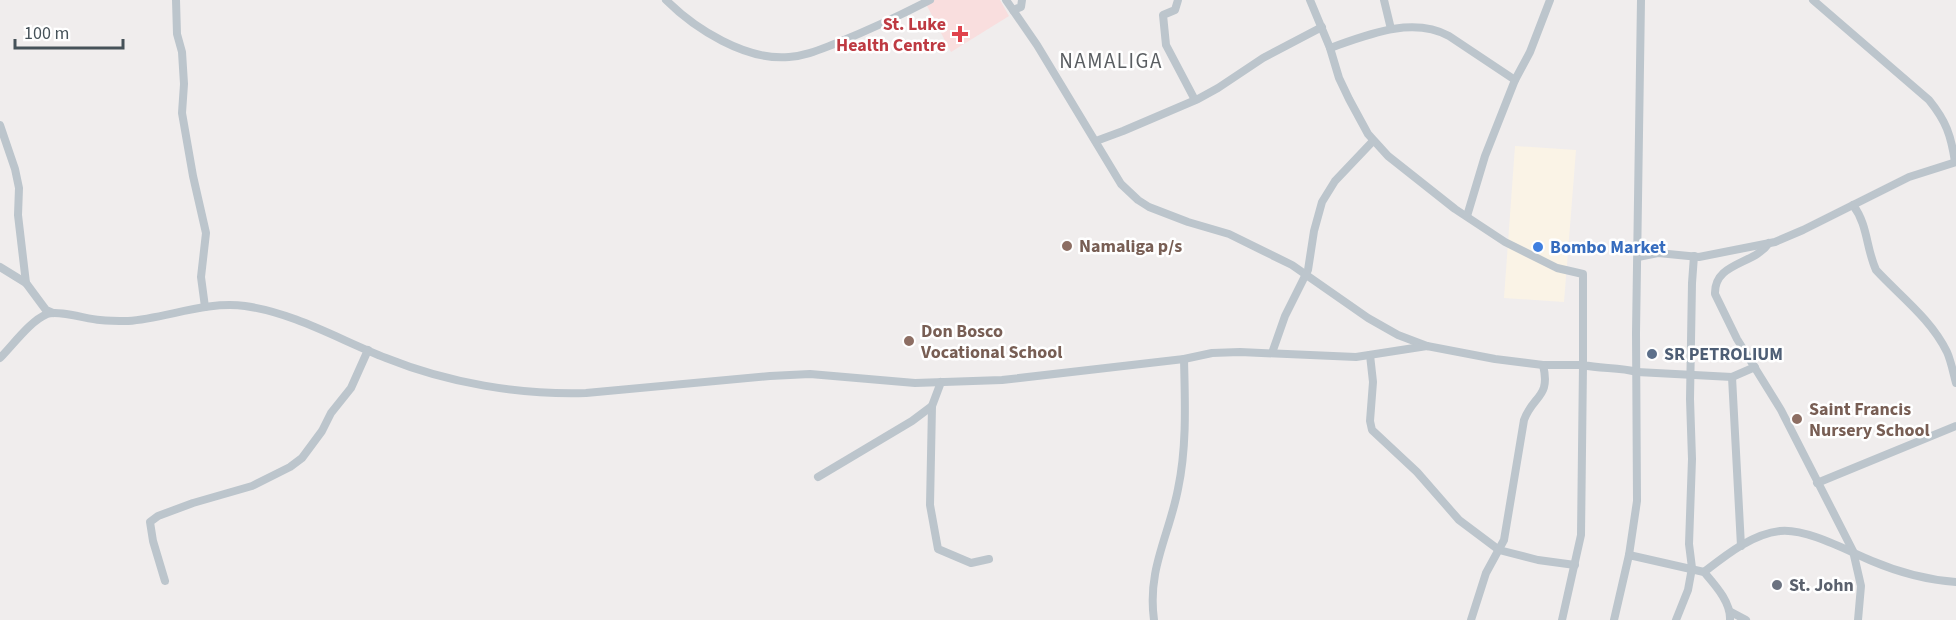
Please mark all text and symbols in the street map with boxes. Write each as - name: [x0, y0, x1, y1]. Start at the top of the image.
- scale bar: [15, 12, 123, 50]
- place label: St. Luke Health Centre: [836, 12, 946, 58]
- text: 100 m: [24, 21, 69, 46]
- marker: St. Luke Health Centre: [951, 25, 969, 43]
- district label: NAMALIGA: [1059, 46, 1163, 76]
- place label: Namaliga p/s: [1079, 234, 1182, 259]
- place label: Bombo Market: [1550, 235, 1666, 260]
- marker: Namaliga p/s: [1060, 239, 1074, 253]
- marker: Bombo Market: [1531, 240, 1545, 254]
- place label: Don Bosco Vocational School: [920, 319, 1062, 365]
- marker: Don Bosco Vocational School: [902, 334, 916, 348]
- place label: SR PETROLIUM: [1664, 342, 1783, 367]
- marker: SR PETROLIUM: [1645, 347, 1659, 361]
- place label: Saint Francis Nursery School: [1809, 397, 1930, 443]
- marker: Saint Francis Nursery School: [1790, 412, 1804, 426]
- place label: St. John: [1789, 573, 1854, 598]
- marker: St. John: [1770, 578, 1784, 592]

